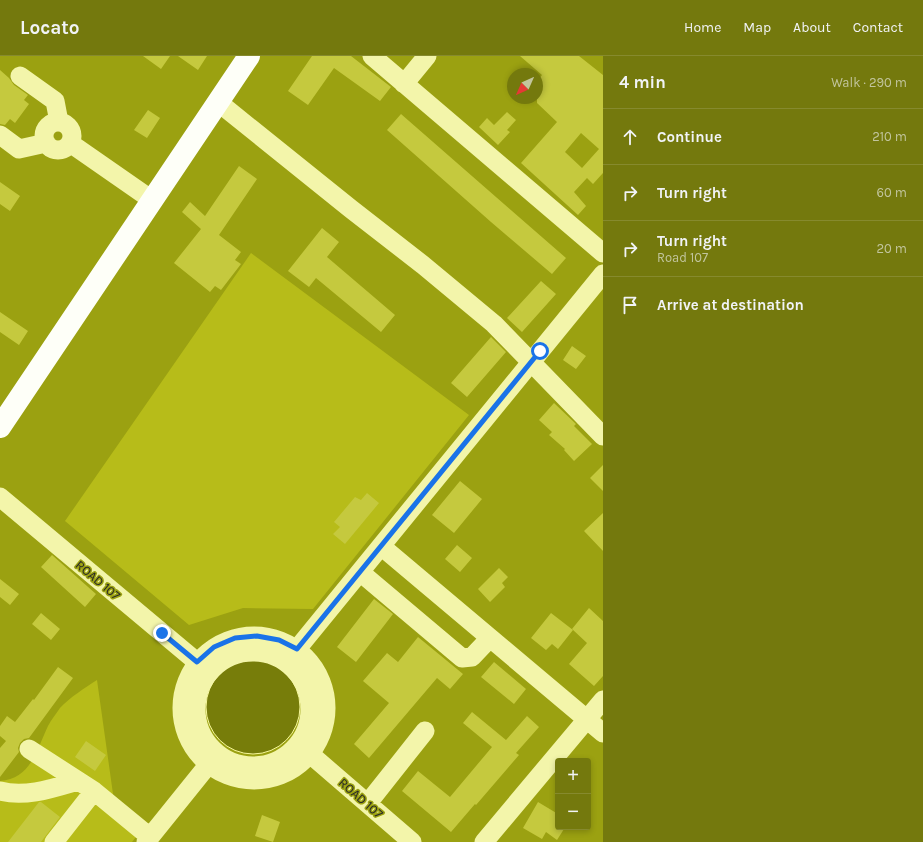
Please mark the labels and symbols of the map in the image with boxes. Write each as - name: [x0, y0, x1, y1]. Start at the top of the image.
- north arrow: [507, 68, 543, 104]
- route start: [531, 342, 549, 360]
- street label: ROAD 107: [73, 557, 123, 603]
- route end: [153, 624, 171, 642]
- street label: ROAD 107: [336, 775, 386, 821]

